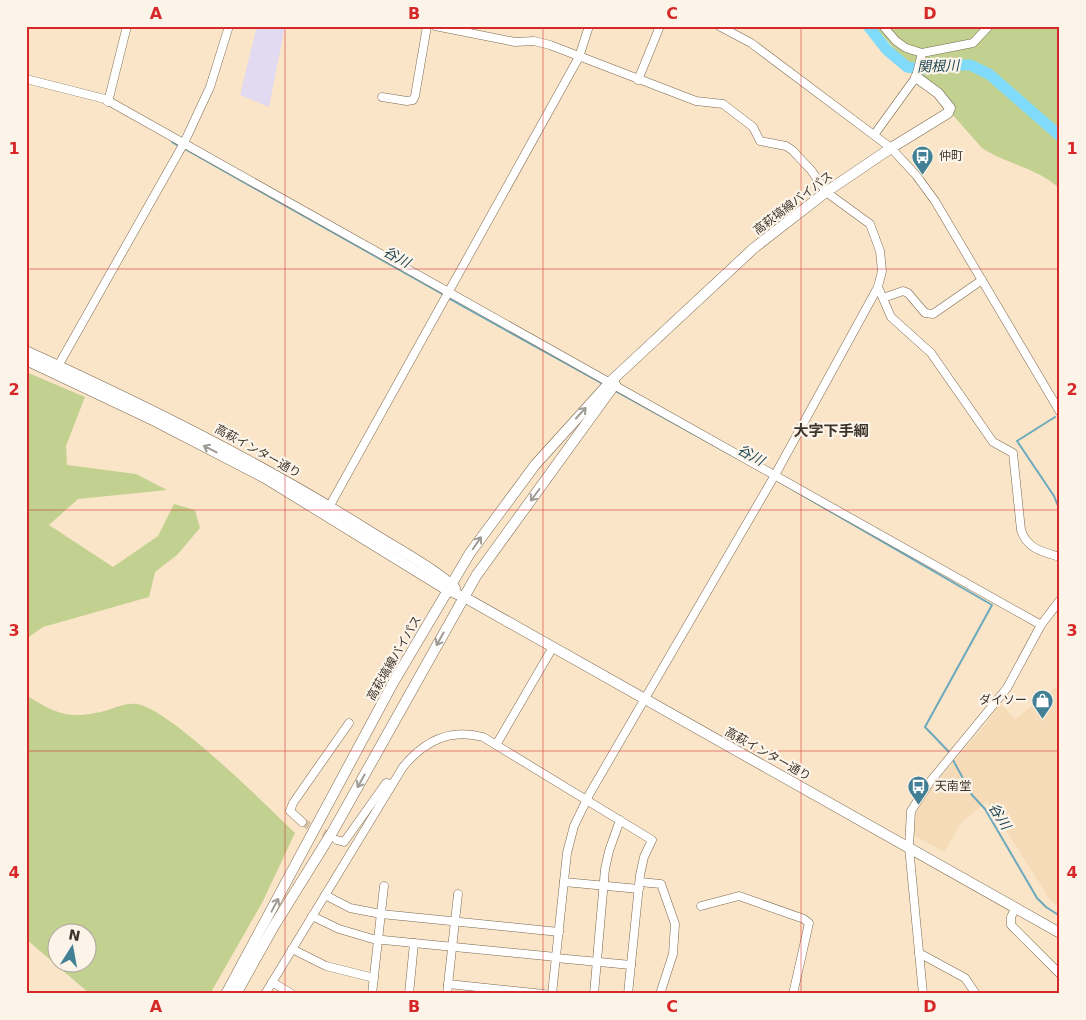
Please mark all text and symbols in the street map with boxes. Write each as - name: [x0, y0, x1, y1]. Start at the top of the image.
- text: A: [150, 4, 163, 23]
- text: B: [408, 4, 420, 23]
- text: C: [666, 4, 678, 23]
- text: D: [923, 4, 937, 23]
- water label: 関根川: [917, 57, 961, 75]
- text: 1: [8, 139, 20, 158]
- text: 1: [1066, 139, 1078, 158]
- bus stop icon: 仲町: [911, 144, 935, 175]
- place label: 仲町: [939, 149, 963, 163]
- street label: 高萩塙線バイパス: [751, 169, 835, 237]
- water label: 谷川: [381, 243, 415, 272]
- text: 2: [8, 380, 20, 399]
- text: 2: [1066, 380, 1078, 399]
- one-way arrow: [575, 406, 587, 419]
- street label: 高萩インター通り: [213, 422, 303, 480]
- district label: 大字下手綱: [793, 422, 869, 440]
- water label: 谷川: [735, 441, 769, 470]
- one-way arrow: [203, 444, 218, 453]
- one-way arrow: [530, 488, 541, 501]
- one-way arrow: [472, 536, 482, 550]
- street label: 高萩塙線バイパス: [364, 613, 424, 703]
- text: 3: [8, 621, 20, 640]
- text: 3: [1066, 621, 1078, 640]
- one-way arrow: [435, 632, 445, 646]
- shop icon: ダイソー: [1031, 688, 1055, 719]
- place label: ダイソー: [979, 693, 1027, 707]
- street label: 高萩インター通り: [723, 725, 813, 783]
- one-way arrow: [355, 773, 365, 788]
- bus stop icon: 天南堂: [907, 774, 931, 805]
- place label: 天南堂: [935, 779, 971, 793]
- water label: 谷川: [986, 800, 1015, 834]
- text: 4: [8, 863, 20, 882]
- text: 4: [1066, 863, 1078, 882]
- one-way arrow: [271, 898, 280, 913]
- north arrow: [48, 922, 98, 972]
- text: N: [67, 926, 82, 944]
- text: A: [150, 997, 163, 1016]
- text: B: [408, 997, 420, 1016]
- text: C: [666, 997, 678, 1016]
- text: D: [923, 997, 937, 1016]

